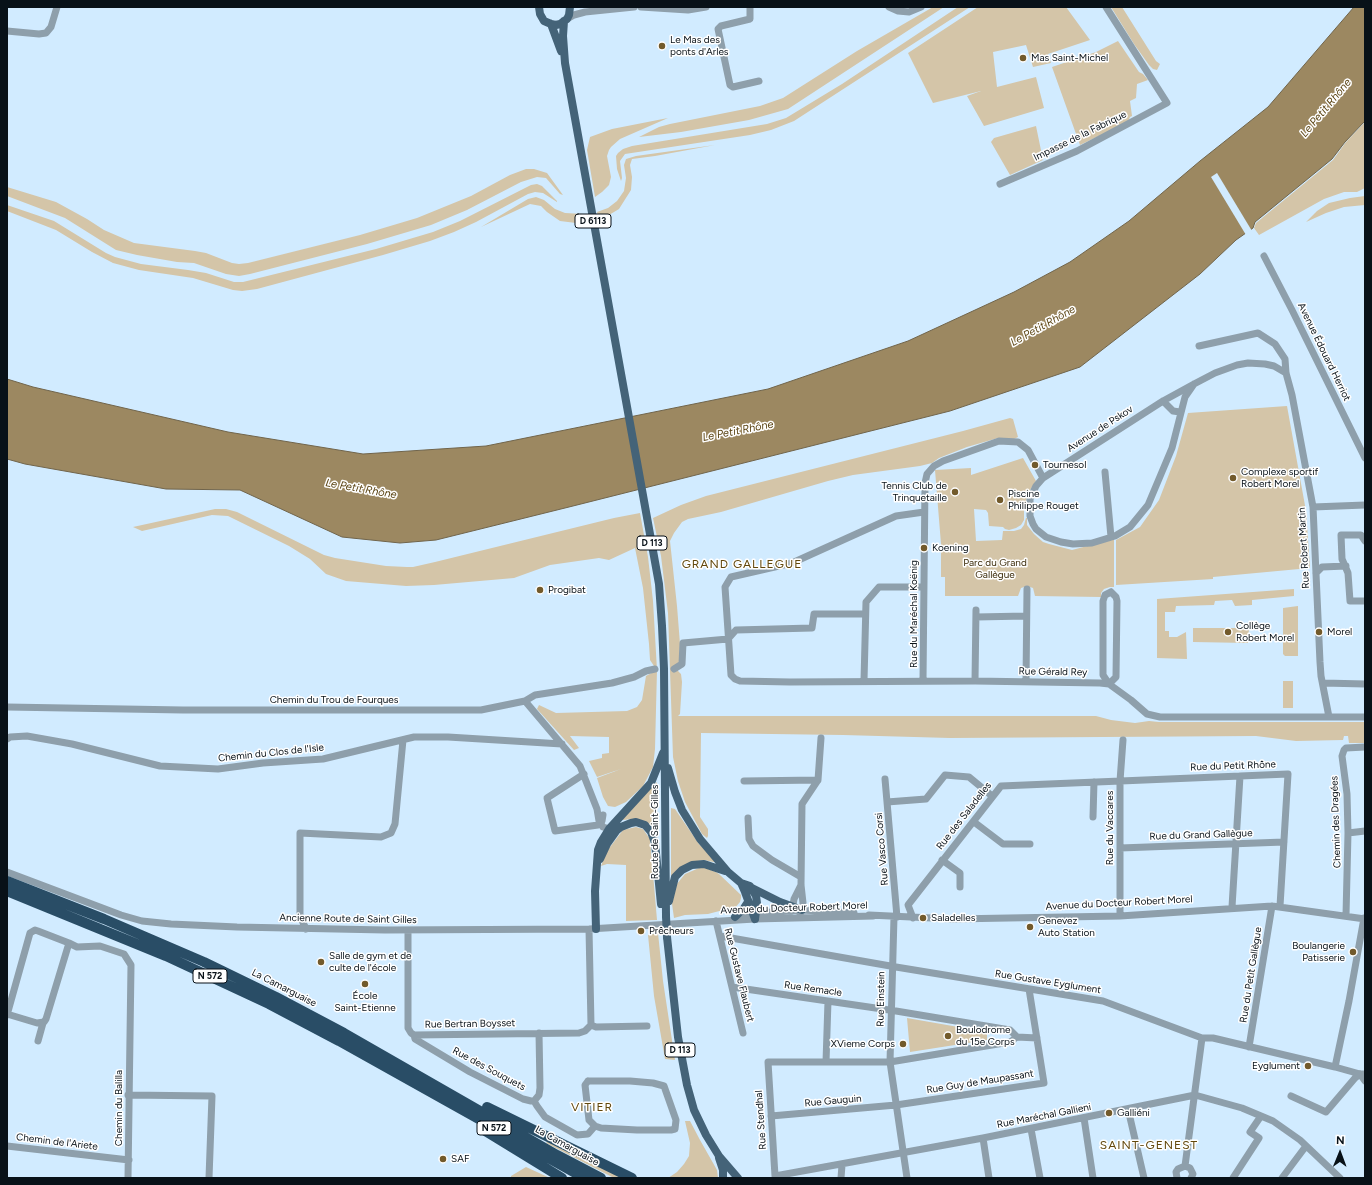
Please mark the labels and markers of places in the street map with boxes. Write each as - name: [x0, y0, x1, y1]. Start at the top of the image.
- place label: Le Mas des ponts d'Arles: [670, 34, 729, 58]
- marker: Le Mas des ponts d'Arles: [657, 41, 667, 51]
- place label: Mas Saint-Michel: [1031, 52, 1108, 64]
- marker: Mas Saint-Michel: [1018, 53, 1028, 63]
- place label: Tournesol: [1043, 459, 1086, 471]
- marker: Tournesol: [1030, 460, 1040, 470]
- place label: Complexe sportif Robert Morel: [1241, 466, 1318, 490]
- marker: Complexe sportif Robert Morel: [1228, 473, 1238, 483]
- place label: Tennis Club de Trinquetaille: [881, 480, 947, 504]
- marker: Tennis Club de Trinquetaille: [950, 487, 960, 497]
- place label: Piscine Philippe Rouget: [1008, 488, 1079, 512]
- marker: Piscine Philippe Rouget: [995, 495, 1005, 505]
- place label: Koening: [932, 542, 969, 554]
- marker: Koening: [919, 543, 929, 553]
- place label: Progibat: [548, 584, 586, 596]
- marker: Progibat: [535, 585, 545, 595]
- place label: Collège Robert Morel: [1236, 620, 1294, 644]
- place label: Morel: [1327, 626, 1352, 638]
- marker: Collège Robert Morel: [1223, 627, 1233, 637]
- marker: Morel: [1314, 627, 1324, 637]
- place label: Saladelles: [931, 912, 975, 924]
- marker: Saladelles: [918, 913, 928, 923]
- place label: Genevez Auto Station: [1038, 915, 1095, 938]
- marker: Genevez Auto Station: [1025, 922, 1035, 932]
- place label: Prêcheurs: [649, 925, 694, 937]
- marker: Prêcheurs: [636, 926, 646, 936]
- place label: Boulangerie Patisserie: [1292, 940, 1345, 964]
- marker: Boulangerie Patisserie: [1348, 947, 1358, 957]
- place label: Salle de gym et de culte de l'école: [329, 950, 411, 974]
- marker: Salle de gym et de culte de l'école: [316, 957, 326, 967]
- marker: École Saint-Etienne: [360, 979, 370, 989]
- place label: École Saint-Etienne: [334, 990, 396, 1014]
- place label: Boulodrome du 15e Corps: [956, 1024, 1015, 1048]
- marker: Boulodrome du 15e Corps: [943, 1031, 953, 1041]
- place label: XVieme Corps: [831, 1038, 895, 1050]
- marker: XVieme Corps: [898, 1039, 908, 1049]
- place label: Eyglument: [1252, 1060, 1300, 1072]
- marker: Eyglument: [1303, 1061, 1313, 1071]
- place label: Galliéni: [1117, 1107, 1150, 1119]
- marker: Galliéni: [1104, 1108, 1114, 1118]
- place label: SAF: [451, 1153, 469, 1165]
- marker: SAF: [438, 1154, 448, 1164]

